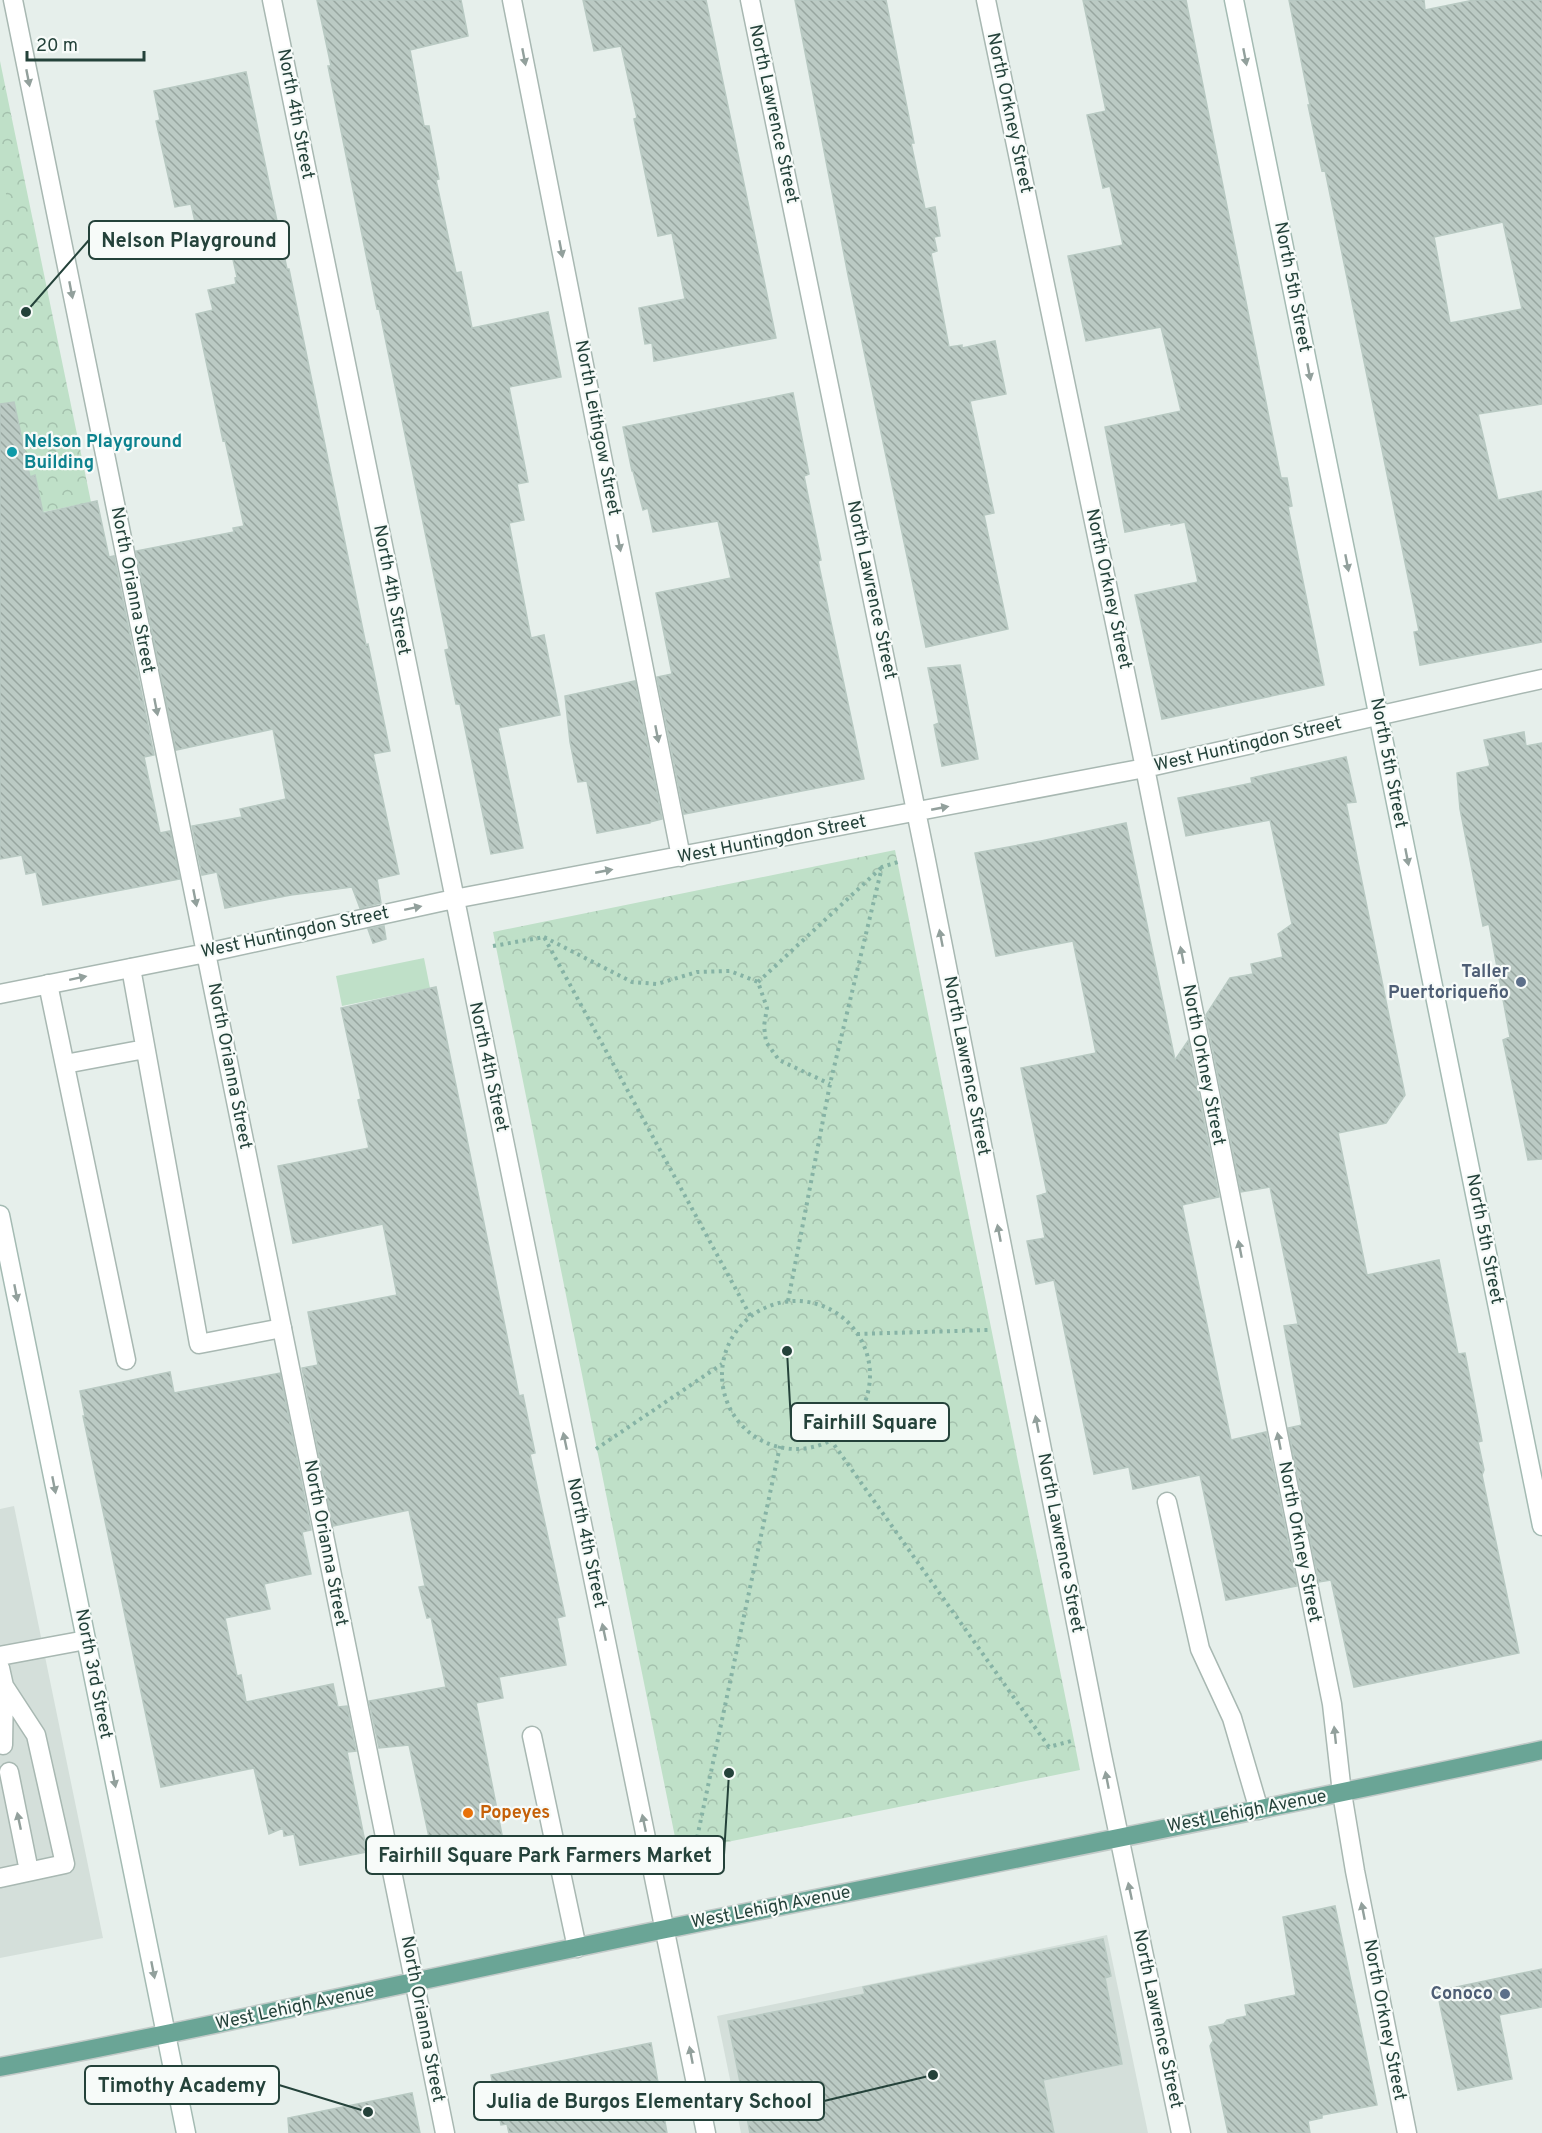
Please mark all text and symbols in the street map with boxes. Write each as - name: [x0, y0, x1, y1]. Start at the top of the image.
- street label: North Lawrence Street: [743, 22, 803, 206]
- scale bar: [27, 24, 144, 62]
- street label: North Orkney Street: [981, 31, 1037, 195]
- text: 20 m: [36, 35, 78, 58]
- street label: North 4th Street: [271, 47, 319, 181]
- one-way arrow: [520, 48, 529, 67]
- one-way arrow: [1241, 48, 1250, 67]
- one-way arrow: [24, 69, 33, 88]
- street label: North 5th Street: [1268, 220, 1316, 354]
- callout: Nelson Playground: [89, 221, 289, 259]
- text: Nelson Playground: [101, 229, 277, 255]
- one-way arrow: [557, 239, 566, 258]
- one-way arrow: [67, 280, 76, 299]
- street label: North Leithgow Street: [569, 338, 625, 518]
- one-way arrow: [1305, 363, 1314, 382]
- place label: Nelson Playground Building: [24, 431, 182, 475]
- marker: Nelson Playground Building: [5, 445, 19, 459]
- street label: North Lawrence Street: [841, 498, 901, 682]
- street label: North Orianna Street: [105, 505, 159, 675]
- street label: North Orkney Street: [1080, 507, 1136, 671]
- street label: North 4th Street: [367, 523, 415, 657]
- one-way arrow: [615, 534, 624, 553]
- one-way arrow: [1343, 554, 1352, 573]
- street label: North 5th Street: [1364, 696, 1412, 830]
- one-way arrow: [152, 698, 161, 717]
- street label: West Huntingdon Street: [1152, 712, 1344, 778]
- one-way arrow: [653, 725, 662, 744]
- one-way arrow: [931, 803, 950, 812]
- street label: West Huntingdon Street: [676, 810, 868, 870]
- one-way arrow: [1403, 848, 1412, 867]
- one-way arrow: [595, 866, 614, 875]
- one-way arrow: [190, 889, 200, 908]
- street label: West Huntingdon Street: [199, 902, 391, 964]
- one-way arrow: [403, 903, 422, 912]
- one-way arrow: [936, 929, 945, 948]
- one-way arrow: [1177, 945, 1186, 964]
- place label: Taller Puertoriqueño: [1388, 961, 1509, 1005]
- one-way arrow: [69, 973, 88, 982]
- street label: North Lawrence Street: [937, 974, 995, 1158]
- marker: Taller Puertoriqueño: [1514, 975, 1528, 989]
- street label: North Orianna Street: [202, 981, 256, 1151]
- street label: North Orkney Street: [1176, 982, 1230, 1148]
- street label: North 4th Street: [463, 1000, 513, 1134]
- street label: North 5th Street: [1460, 1172, 1508, 1306]
- one-way arrow: [994, 1223, 1003, 1242]
- one-way arrow: [1235, 1240, 1244, 1259]
- one-way arrow: [12, 1284, 21, 1303]
- callout: Fairhill Square: [791, 1403, 949, 1441]
- text: Fairhill Square: [803, 1411, 937, 1437]
- one-way arrow: [1032, 1414, 1041, 1433]
- one-way arrow: [560, 1431, 569, 1450]
- one-way arrow: [1273, 1431, 1283, 1450]
- street label: North Lawrence Street: [1031, 1451, 1089, 1635]
- street label: North Orianna Street: [298, 1458, 352, 1628]
- street label: North Orkney Street: [1272, 1459, 1326, 1625]
- one-way arrow: [50, 1475, 59, 1494]
- street label: North 4th Street: [561, 1476, 611, 1610]
- street label: North 3rd Street: [69, 1607, 117, 1741]
- one-way arrow: [599, 1623, 609, 1641]
- one-way arrow: [1331, 1725, 1340, 1744]
- one-way arrow: [110, 1769, 119, 1788]
- one-way arrow: [1102, 1771, 1111, 1790]
- street label: West Lehigh Avenue: [1165, 1785, 1329, 1839]
- place label: Popeyes: [480, 1802, 550, 1825]
- marker: Popeyes: [461, 1806, 475, 1820]
- one-way arrow: [14, 1812, 23, 1831]
- one-way arrow: [639, 1813, 648, 1832]
- callout: Fairhill Square Park Farmers Market: [366, 1836, 724, 1874]
- text: Fairhill Square Park Farmers Market: [378, 1844, 712, 1870]
- street label: West Lehigh Avenue: [689, 1881, 853, 1935]
- one-way arrow: [1125, 1881, 1134, 1900]
- one-way arrow: [1357, 1902, 1367, 1920]
- street label: North Lawrence Street: [1127, 1927, 1187, 2111]
- street label: North Orianna Street: [395, 1934, 449, 2104]
- street label: North Orkney Street: [1357, 1937, 1411, 2103]
- one-way arrow: [149, 1960, 158, 1979]
- street label: West Lehigh Avenue: [213, 1980, 377, 2036]
- place label: Conoco: [1431, 1983, 1493, 2006]
- marker: Conoco: [1498, 1987, 1512, 2001]
- one-way arrow: [686, 2045, 695, 2064]
- callout: Timothy Academy: [85, 2066, 279, 2104]
- text: Timothy Academy: [98, 2074, 266, 2100]
- callout: Julia de Burgos Elementary School: [474, 2082, 824, 2120]
- text: Julia de Burgos Elementary School: [486, 2090, 812, 2116]

